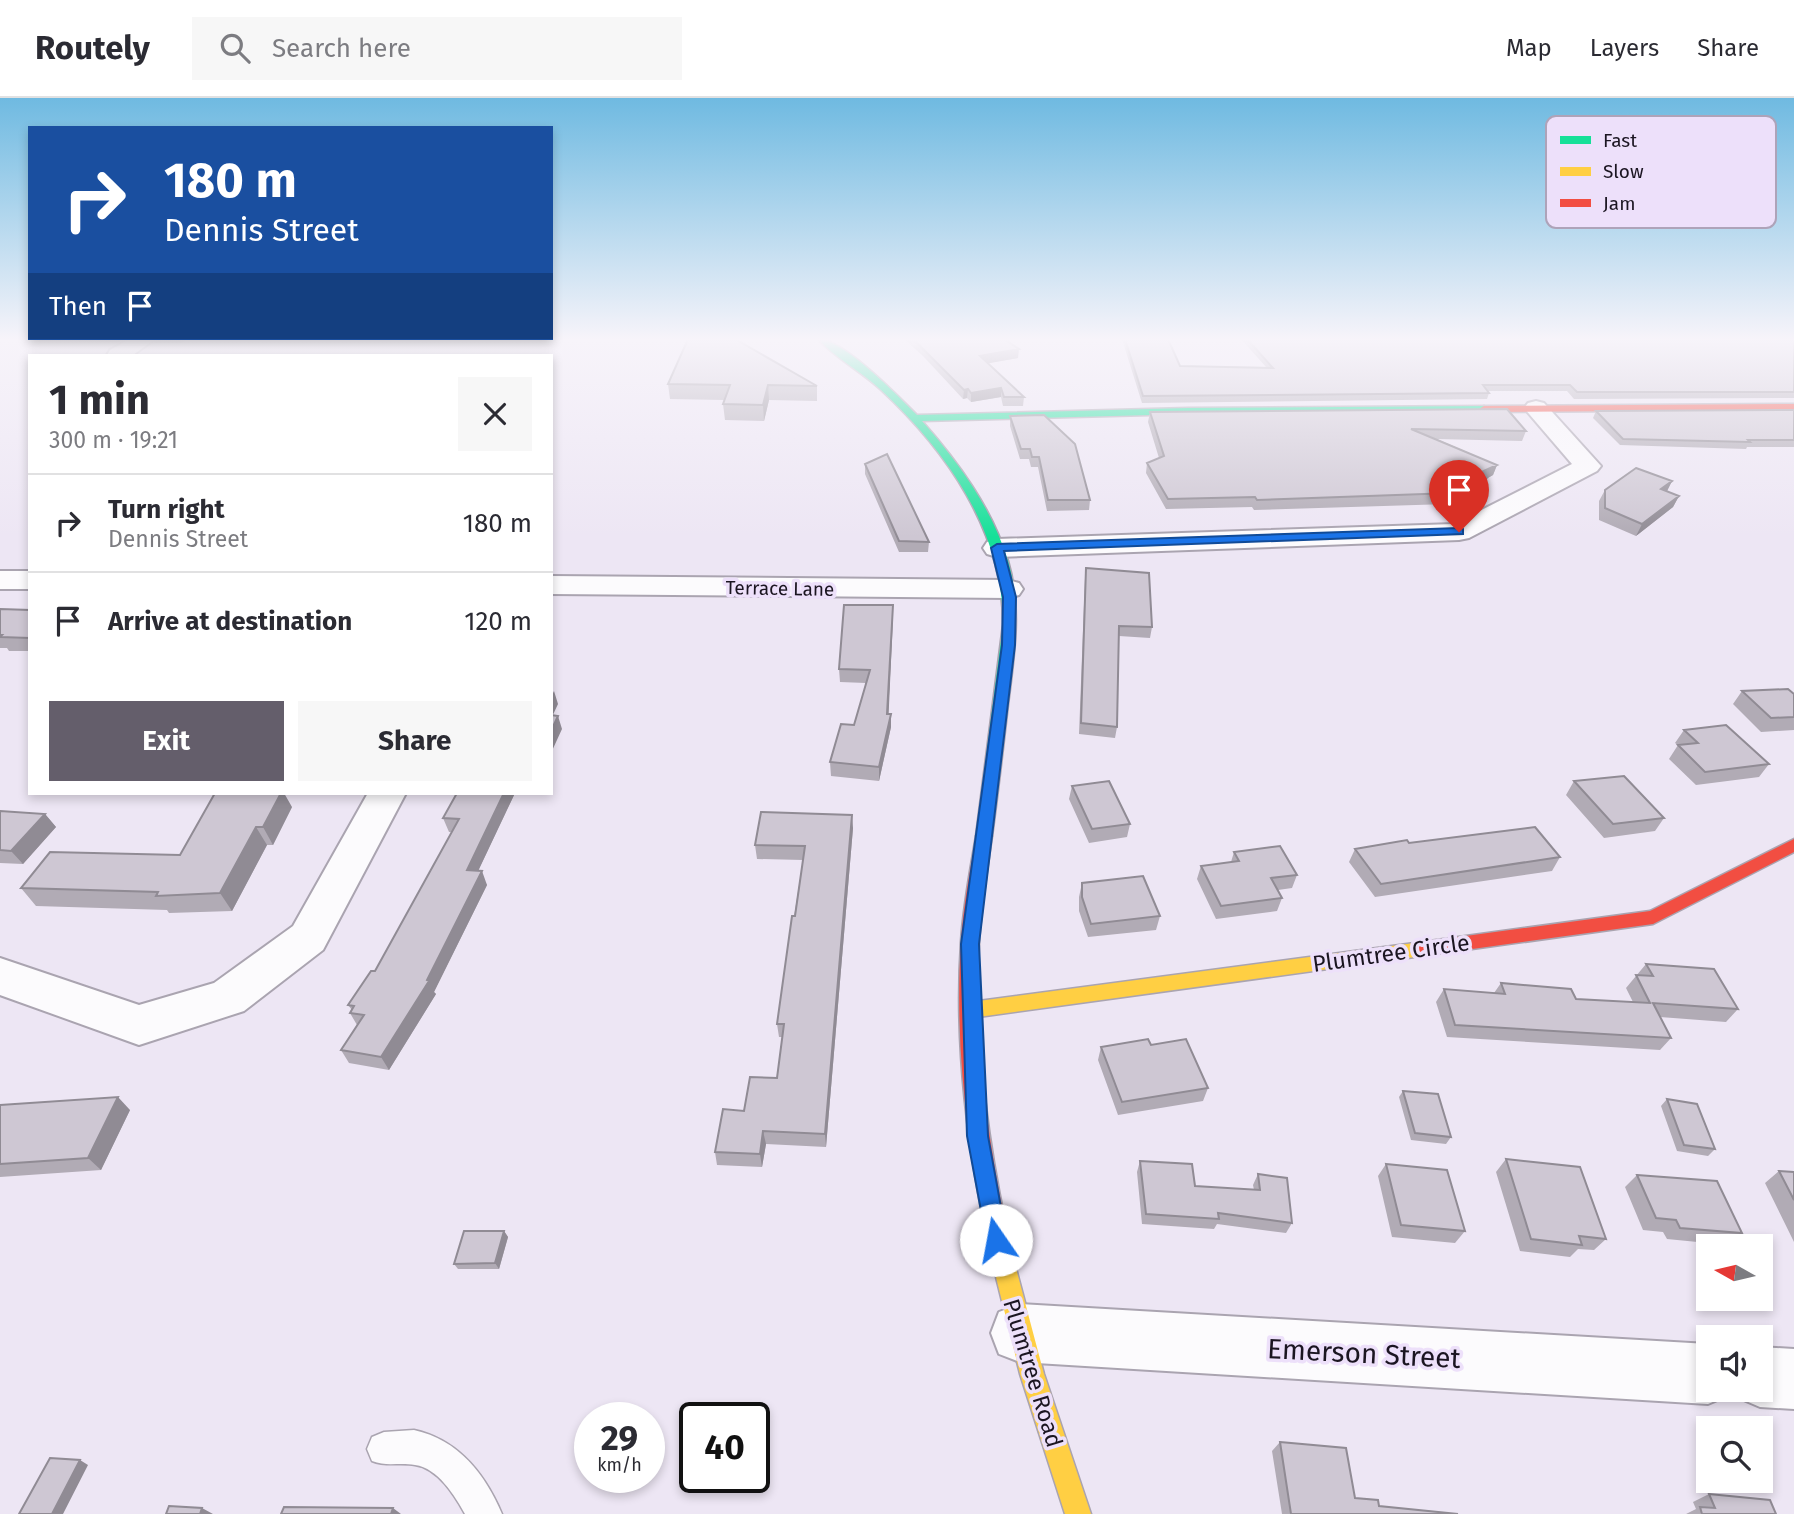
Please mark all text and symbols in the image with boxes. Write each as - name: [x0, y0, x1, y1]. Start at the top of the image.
- search box: [192, 17, 682, 80]
- text: Routely: [35, 28, 150, 68]
- icon: search: [216, 29, 254, 67]
- text: Search here: [272, 33, 411, 64]
- text: Map: [1506, 34, 1552, 62]
- text: Layers: [1590, 34, 1659, 62]
- text: Share: [1697, 34, 1759, 62]
- legend: [1546, 116, 1776, 228]
- text: Fast: [1603, 129, 1637, 152]
- text: 180 m: [164, 151, 297, 210]
- icon: right: [49, 154, 140, 245]
- text: Slow: [1603, 160, 1644, 183]
- text: Jam: [1603, 192, 1635, 215]
- text: Dennis Street: [164, 211, 359, 249]
- icon: arrive: [121, 287, 159, 325]
- text: Then: [49, 291, 107, 322]
- text: 1 min: [49, 375, 150, 425]
- button: close: [458, 377, 532, 451]
- text: 300 m · 19:21: [49, 426, 178, 454]
- pin: [1429, 460, 1489, 532]
- icon: arrive: [1440, 471, 1478, 509]
- text: Turn right: [108, 494, 225, 525]
- icon: right: [49, 504, 87, 542]
- text: 180 m: [463, 508, 532, 539]
- text: Dennis Street: [108, 525, 248, 553]
- street label: Terrace Lane: [725, 576, 835, 601]
- icon: arrive: [49, 602, 87, 640]
- text: Arrive at destination: [108, 606, 352, 637]
- text: 120 m: [464, 606, 532, 637]
- button: Exit: [49, 701, 284, 781]
- button: Share: [298, 701, 532, 781]
- street label: Plumtree Circle: [1311, 928, 1471, 978]
- position arrow: [959, 1203, 1033, 1277]
- north arrow: [1696, 1234, 1773, 1311]
- map controls: [1696, 1234, 1773, 1493]
- street label: Plumtree Road: [997, 1295, 1069, 1451]
- button: sound: [1696, 1325, 1773, 1402]
- street label: Emerson Street: [1266, 1332, 1462, 1375]
- speed limit sign: 40: [679, 1402, 770, 1493]
- button: search: [1696, 1416, 1773, 1493]
- text: 29: [601, 1417, 638, 1459]
- text: km/h: [597, 1454, 642, 1476]

